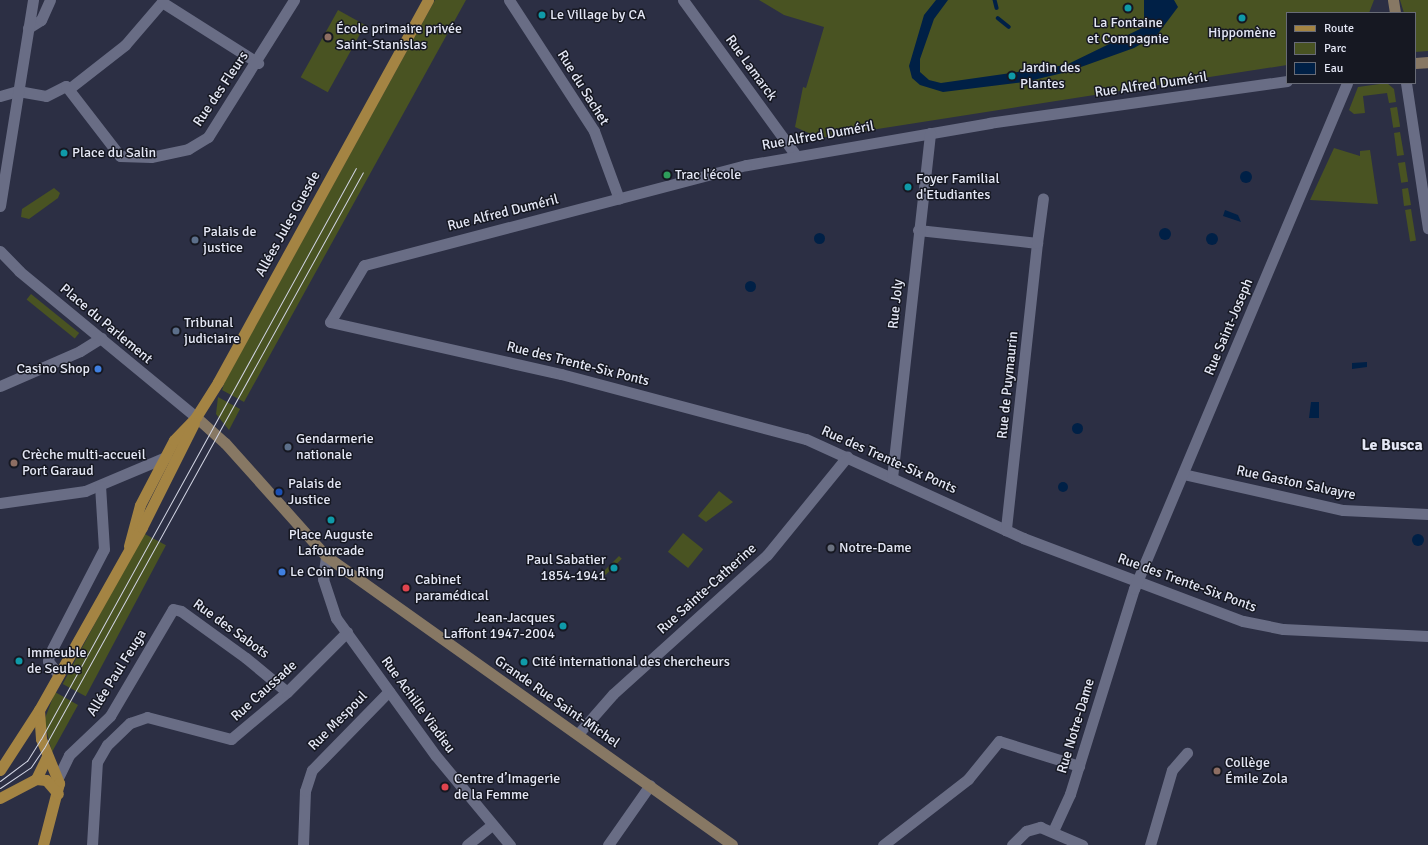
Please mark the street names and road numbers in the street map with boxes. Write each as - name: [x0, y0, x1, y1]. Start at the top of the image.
- street label: Rue Lamarck: [722, 32, 780, 104]
- street label: Rue des Fleurs: [190, 48, 252, 130]
- street label: Rue du Sachet: [553, 48, 613, 128]
- street label: Rue Alfred Duméril: [1093, 69, 1209, 101]
- street label: Rue Alfred Duméril: [761, 118, 875, 154]
- street label: Allées Jules Guesde: [252, 168, 324, 280]
- street label: Rue Alfred Duméril: [446, 191, 560, 235]
- street label: Rue Saint-Joseph: [1201, 276, 1257, 378]
- street label: Rue Joly: [885, 278, 907, 330]
- street label: Place du Parlement: [56, 280, 156, 368]
- street label: Rue de Puymaurin: [994, 330, 1022, 440]
- street label: Rue des Trente-Six Ponts: [505, 338, 651, 390]
- street label: Rue des Trente-Six Ponts: [819, 423, 959, 497]
- street label: Rue Gaston Salvayre: [1235, 462, 1357, 504]
- street label: Rue Sainte-Catherine: [654, 540, 760, 638]
- street label: Rue des Trente-Six Ponts: [1115, 550, 1259, 616]
- street label: Rue des Sabots: [190, 596, 272, 662]
- street label: Allée Paul Feuga: [84, 627, 150, 719]
- street label: Grande Rue Saint-Michel: [491, 652, 623, 752]
- street label: Rue Achille Viadieu: [377, 654, 459, 756]
- street label: Rue Caussade: [228, 657, 300, 725]
- street label: Rue Notre-Dame: [1054, 677, 1098, 775]
- street label: Rue Mespoul: [305, 688, 371, 754]

